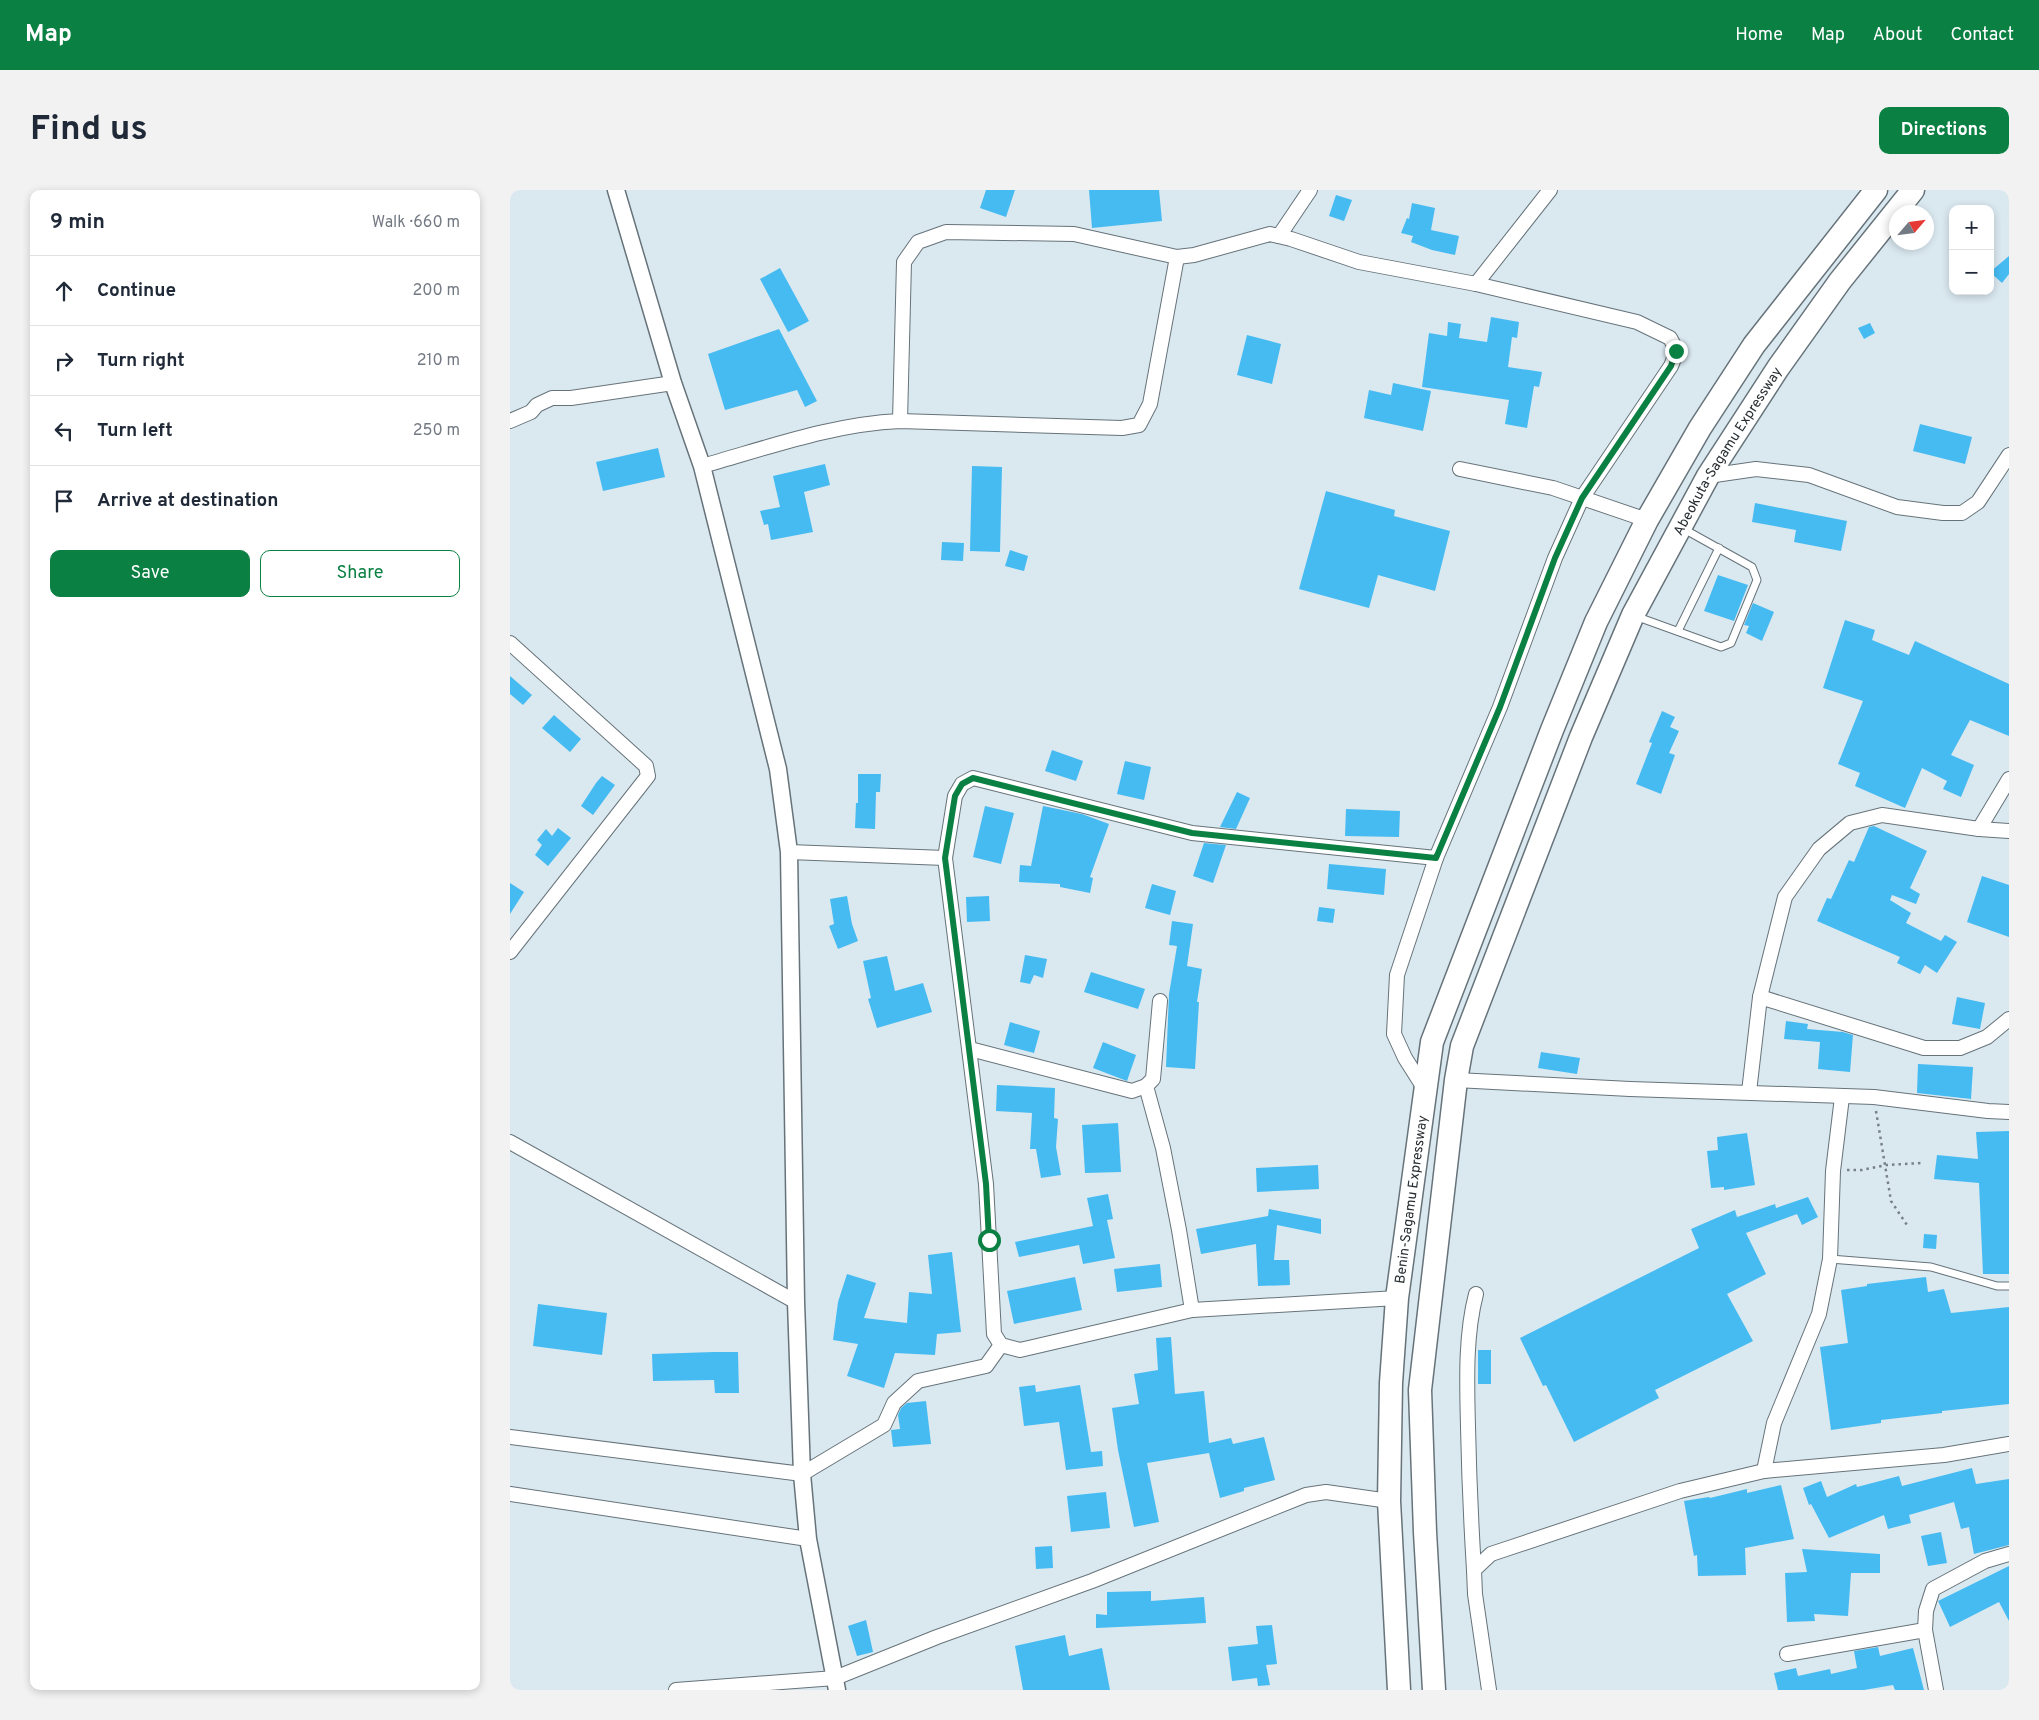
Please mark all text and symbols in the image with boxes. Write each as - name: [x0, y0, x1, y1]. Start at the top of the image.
- text: Map: [25, 20, 72, 50]
- text: Home: [1735, 24, 1783, 47]
- text: Map: [1811, 24, 1845, 47]
- text: About: [1873, 24, 1922, 47]
- text: Contact: [1950, 24, 2014, 47]
- button: Directions: [1879, 107, 2009, 154]
- text: Find us: [30, 108, 148, 152]
- north arrow: [1889, 205, 1934, 250]
- map controls: [1949, 205, 1994, 295]
- button: +: [1949, 205, 1994, 250]
- text: 9 min: [50, 209, 105, 236]
- text: Walk · 660 m: [372, 213, 460, 233]
- button: −: [1949, 250, 1994, 295]
- icon: ahead: [50, 277, 78, 305]
- text: Continue: [97, 279, 176, 303]
- text: 200 m: [412, 281, 460, 301]
- route end: [1665, 340, 1688, 363]
- icon: right: [50, 347, 78, 375]
- text: Turn right: [97, 349, 185, 373]
- text: 210 m: [417, 351, 460, 371]
- street label: Abeokuta-Sagamu Expressway: [1671, 364, 1786, 539]
- icon: left: [50, 417, 78, 445]
- text: Turn left: [97, 419, 173, 443]
- text: 250 m: [413, 421, 460, 441]
- icon: arrive: [50, 487, 78, 515]
- text: Arrive at destination: [97, 489, 278, 513]
- button: Save: [50, 550, 250, 597]
- button: Share: [260, 550, 460, 597]
- street label: Benin-Sagamu Expressway: [1392, 1114, 1432, 1285]
- route start: [978, 1229, 1001, 1252]

